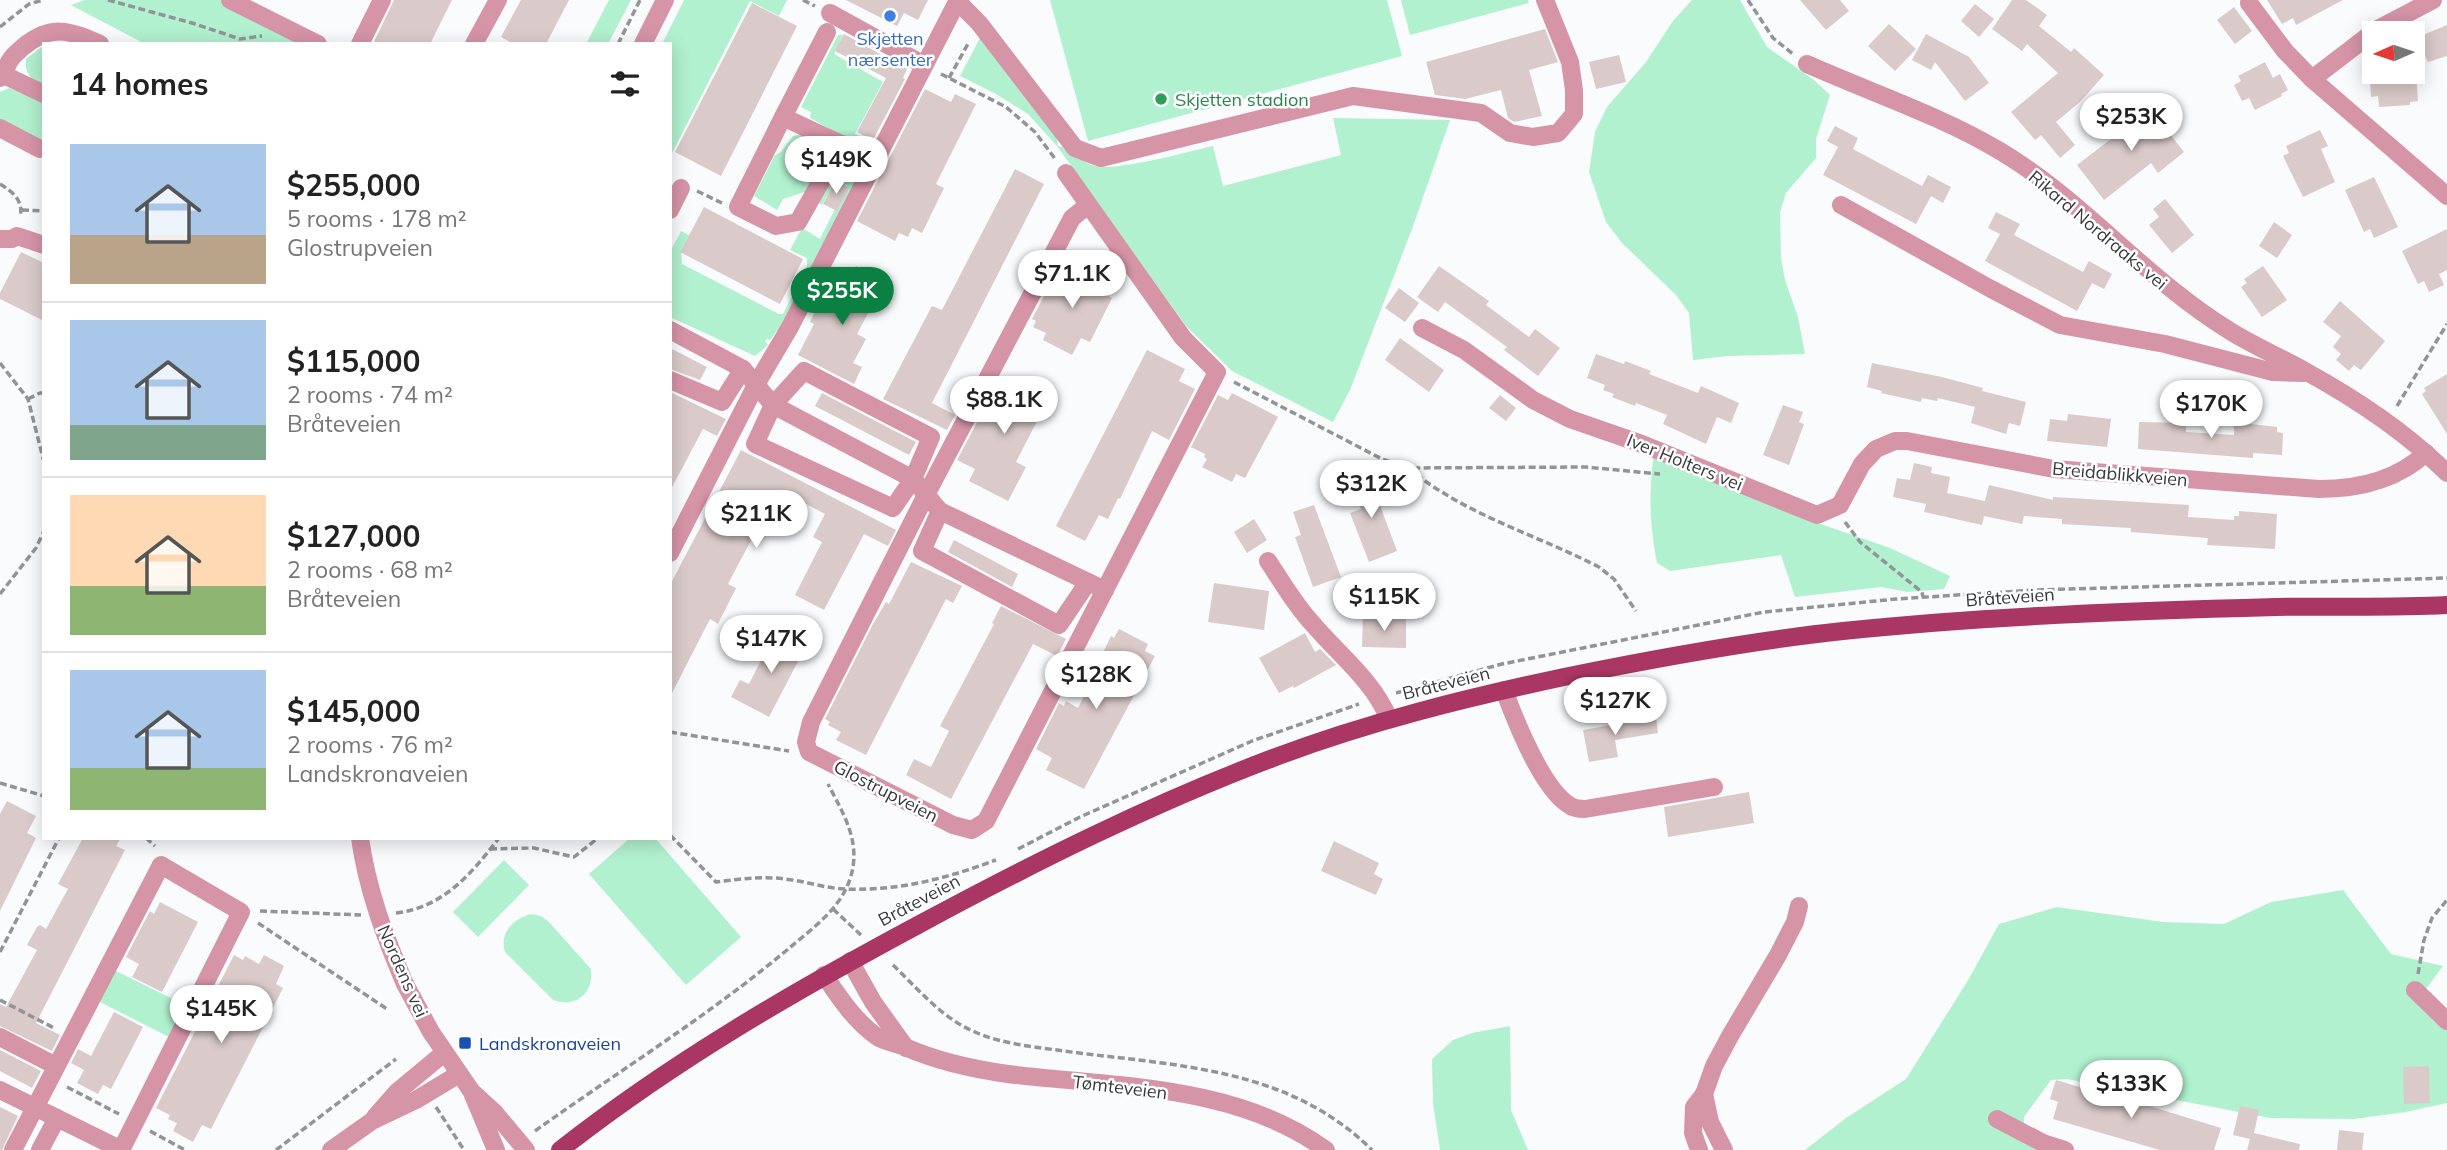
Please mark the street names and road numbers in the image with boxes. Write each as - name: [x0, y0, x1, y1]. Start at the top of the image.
- street label: Rikard Nordraaks vei: [2024, 165, 2172, 295]
- street label: Iver Holters vei: [1624, 428, 1746, 496]
- street label: Breidablikkveien: [2051, 457, 2189, 491]
- street label: Bråteveien: [1965, 582, 2055, 612]
- street label: Bråteveien: [1400, 661, 1492, 705]
- street label: Glostrupveien: [830, 755, 942, 827]
- street label: Bråteveien: [874, 869, 964, 931]
- street label: Nordens vei: [372, 921, 434, 1021]
- street label: Tømteveien: [1071, 1070, 1169, 1104]

